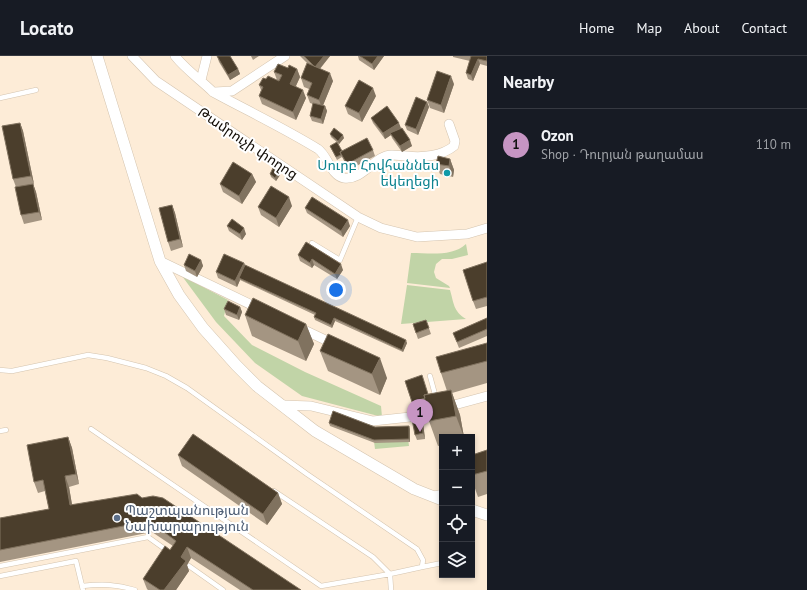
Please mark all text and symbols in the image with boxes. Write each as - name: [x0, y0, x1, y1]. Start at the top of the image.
- text: Locato: [20, 16, 74, 40]
- text: Home: [579, 19, 614, 37]
- text: Map: [636, 19, 662, 37]
- text: About: [684, 19, 720, 37]
- text: Contact: [742, 19, 787, 37]
- text: Nearby: [503, 71, 554, 93]
- street label: Թամրուչի փողոց: [195, 103, 301, 183]
- text: Ozon: [541, 126, 574, 145]
- text: 1: [512, 136, 520, 153]
- text: 110 m: [756, 136, 791, 153]
- text: Shop · Դուրյան թաղամաս: [541, 146, 704, 163]
- place label: Սուրբ Հովհաննես եկեղեցի: [317, 156, 439, 190]
- marker: Սուրբ Հովհաննես եկեղեցի: [442, 168, 452, 178]
- your location: [326, 280, 346, 300]
- pin: 1: [407, 399, 433, 432]
- map controls: [439, 434, 475, 578]
- button: +: [439, 434, 475, 470]
- button: −: [439, 470, 475, 506]
- place label: Պաշտպանության Նախարարություն: [125, 501, 249, 535]
- button: locate: [439, 506, 475, 542]
- marker: Պաշտպանության Նախարարություն: [112, 513, 122, 523]
- button: layers: [439, 542, 475, 578]

